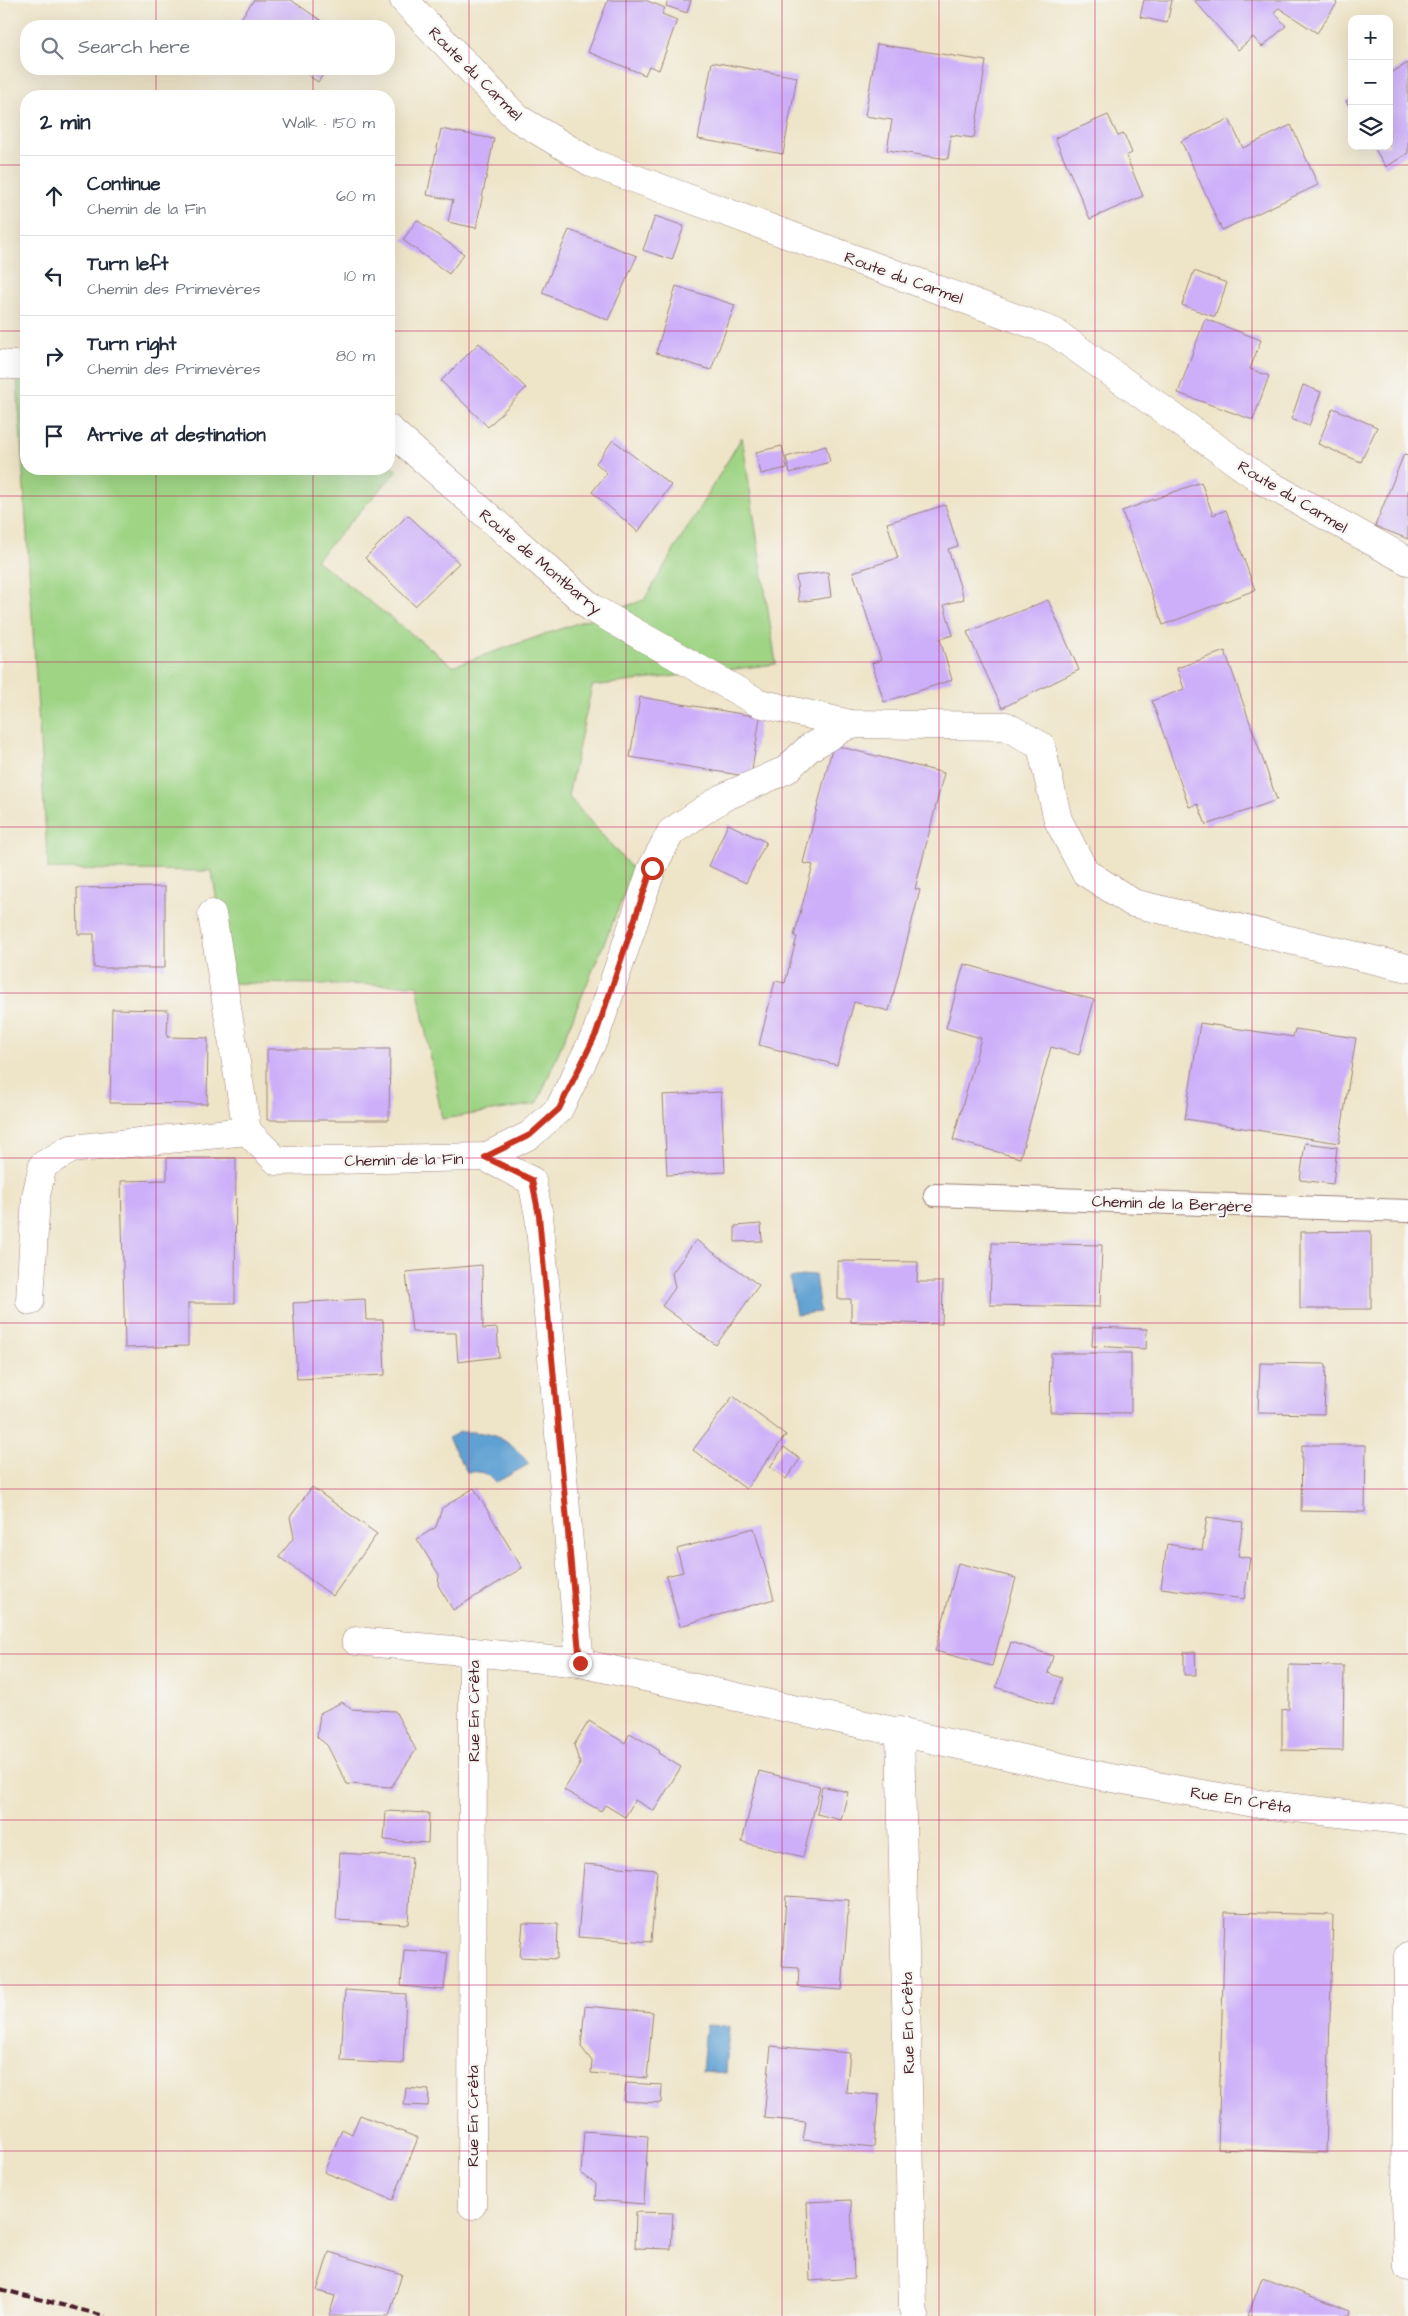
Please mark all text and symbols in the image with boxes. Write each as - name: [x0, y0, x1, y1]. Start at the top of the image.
- map controls: [1348, 15, 1393, 150]
- button: +: [1348, 15, 1393, 60]
- search box: [20, 20, 395, 75]
- street label: Route du Carmel: [423, 22, 527, 126]
- icon: search: [38, 34, 66, 62]
- text: Search here: [78, 34, 190, 61]
- button: −: [1348, 60, 1393, 105]
- button: layers: [1348, 105, 1393, 150]
- text: 2 min: [40, 108, 90, 137]
- text: Walk · 150 m: [282, 112, 375, 134]
- text: Continue: [87, 171, 161, 198]
- icon: ahead: [40, 182, 68, 210]
- text: 60 m: [336, 185, 375, 207]
- text: Chemin de la Fin: [87, 198, 206, 220]
- street label: Route du Carmel: [841, 246, 966, 310]
- text: Turn left: [87, 251, 168, 278]
- icon: left: [40, 262, 68, 290]
- text: 10 m: [344, 265, 375, 287]
- text: Chemin des Primevères: [87, 278, 261, 300]
- text: Turn right: [87, 331, 176, 358]
- icon: right: [40, 342, 68, 370]
- text: 80 m: [336, 345, 375, 367]
- text: Chemin des Primevères: [87, 358, 261, 380]
- icon: arrive: [40, 422, 68, 450]
- text: Arrive at destination: [87, 422, 266, 449]
- street label: Route du Carmel: [1233, 455, 1352, 538]
- street label: Route de Montbarry: [474, 504, 606, 620]
- route start: [641, 857, 664, 880]
- street label: Chemin de la Fin: [344, 1148, 464, 1172]
- street label: Chemin de la Bergère: [1091, 1190, 1253, 1219]
- route end: [569, 1652, 592, 1675]
- street label: Rue En Crêta: [463, 1660, 485, 1762]
- street label: Rue En Crêta: [1189, 1781, 1293, 1819]
- street label: Rue En Crêta: [896, 1972, 920, 2074]
- street label: Rue En Crêta: [462, 2065, 484, 2167]

